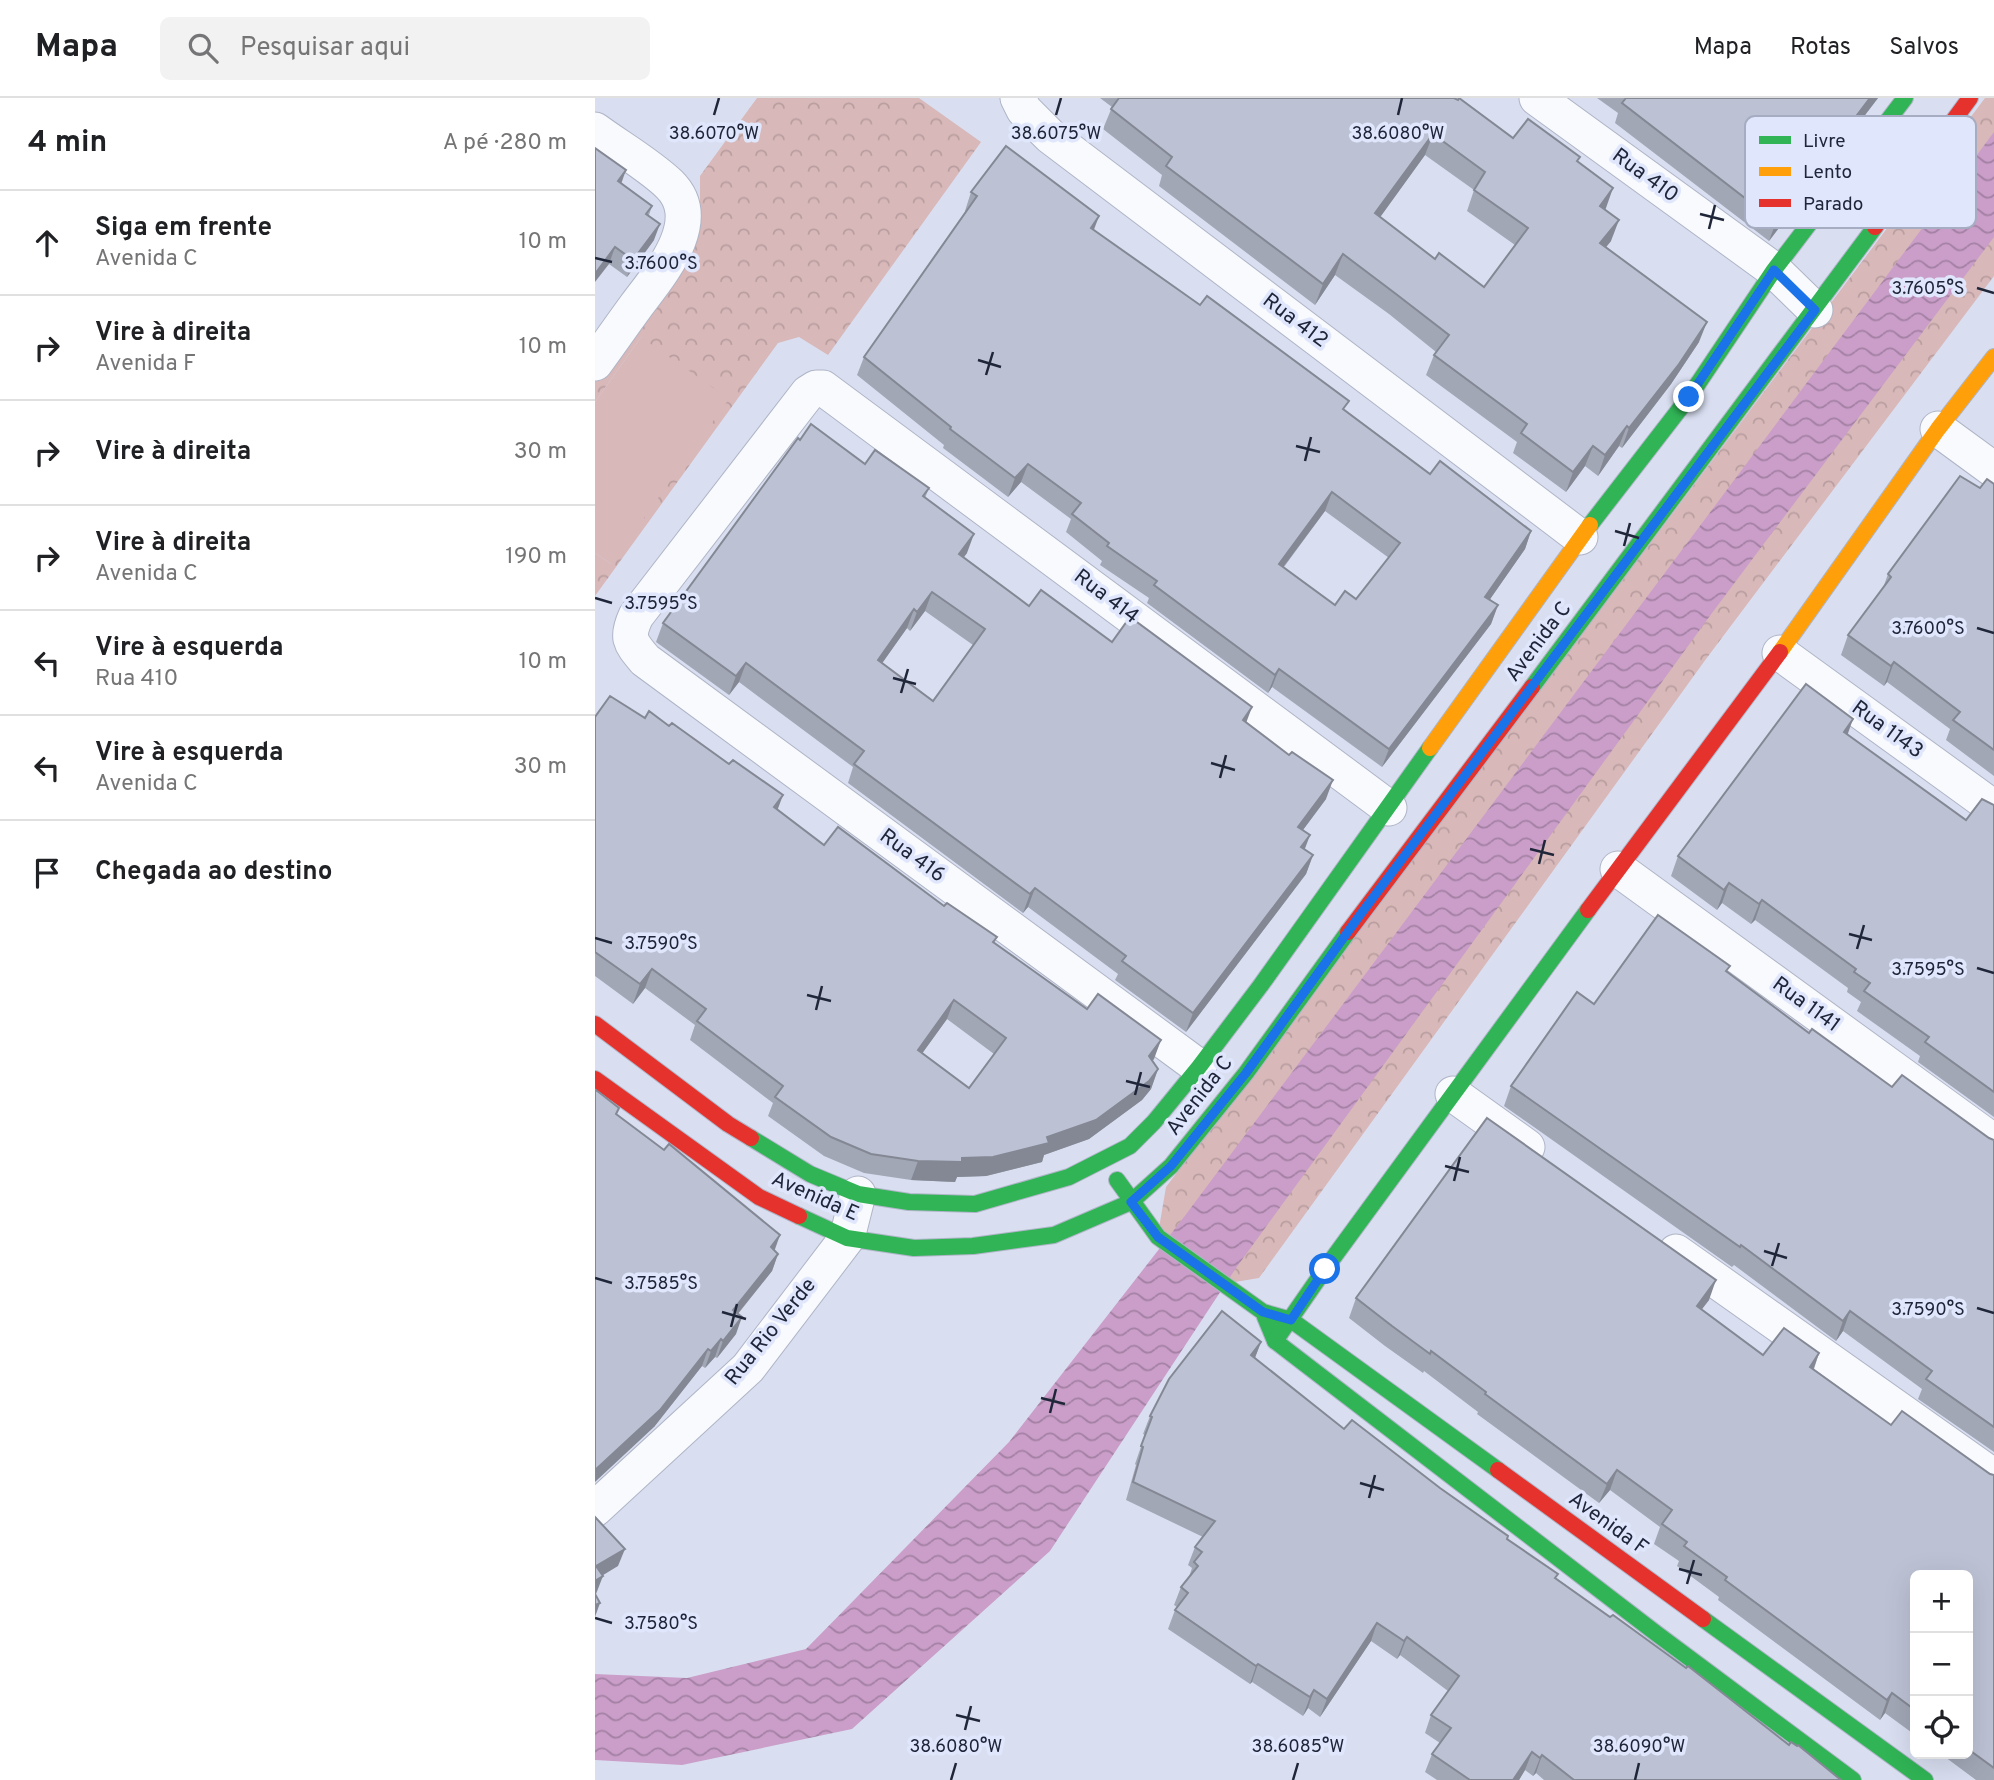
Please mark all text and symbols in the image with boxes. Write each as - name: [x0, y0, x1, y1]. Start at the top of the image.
- search box: [160, 17, 650, 80]
- text: Mapa: [35, 27, 118, 69]
- icon: search: [184, 29, 222, 67]
- text: Pesquisar aqui: [240, 32, 410, 65]
- text: Mapa: [1694, 33, 1752, 63]
- text: Rotas: [1790, 33, 1851, 63]
- text: Salvos: [1889, 33, 1959, 63]
- legend: [1745, 116, 1976, 228]
- text: 38.6070°W: [669, 123, 759, 146]
- text: 38.6075°W: [1011, 123, 1101, 146]
- text: 38.6080°W: [1352, 123, 1444, 146]
- text: 4 min: [28, 125, 107, 162]
- text: A pé · 280 m: [443, 129, 567, 158]
- text: Livre: [1803, 130, 1846, 154]
- street label: Rua 410: [1606, 143, 1684, 209]
- text: Lento: [1803, 161, 1852, 185]
- text: Parado: [1803, 193, 1863, 217]
- text: Siga em frente: [95, 212, 272, 245]
- icon: ahead: [28, 224, 66, 262]
- text: 10 m: [519, 228, 567, 257]
- text: Avenida C: [95, 245, 198, 274]
- text: 3.7600°S: [624, 253, 698, 276]
- text: 3.7605°S: [1891, 278, 1965, 301]
- street label: Rua 412: [1257, 288, 1333, 354]
- text: Vire à direita: [95, 317, 251, 350]
- icon: right: [28, 329, 66, 367]
- text: 10 m: [519, 333, 567, 362]
- text: Avenida F: [95, 350, 196, 379]
- route end: [1673, 381, 1704, 412]
- icon: right: [28, 434, 66, 472]
- text: Vire à direita: [95, 436, 251, 469]
- text: 30 m: [514, 438, 567, 467]
- text: Vire à direita: [95, 527, 251, 560]
- icon: right: [28, 539, 66, 577]
- text: 190 m: [505, 543, 567, 572]
- text: Avenida C: [95, 560, 198, 589]
- street label: Rua 414: [1068, 564, 1144, 630]
- text: 3.7595°S: [624, 593, 698, 616]
- street label: Avenida C: [1500, 596, 1578, 688]
- text: 3.7600°S: [1891, 618, 1965, 641]
- text: Vire à esquerda: [95, 632, 283, 665]
- icon: left: [28, 644, 66, 682]
- text: 10 m: [519, 648, 567, 677]
- text: Rua 410: [95, 665, 178, 694]
- street label: Rua 1143: [1846, 695, 1928, 765]
- text: Vire à esquerda: [95, 737, 283, 770]
- icon: left: [28, 749, 66, 787]
- text: 30 m: [514, 753, 567, 782]
- text: Avenida C: [95, 770, 198, 799]
- street label: Rua 416: [874, 823, 950, 889]
- icon: arrive: [28, 854, 66, 892]
- text: Chegada ao destino: [95, 856, 332, 889]
- text: 3.7590°S: [624, 933, 698, 956]
- text: 3.7595°S: [1891, 959, 1965, 982]
- street label: Rua 1141: [1767, 971, 1845, 1039]
- street label: Avenida C: [1160, 1051, 1240, 1141]
- street label: Avenida E: [767, 1166, 863, 1228]
- route start: [1309, 1253, 1340, 1284]
- text: 3.7585°S: [624, 1273, 698, 1296]
- street label: Rua Rio Verde: [719, 1273, 823, 1391]
- text: 3.7590°S: [1891, 1299, 1965, 1322]
- street label: Avenida F: [1563, 1486, 1653, 1562]
- map controls: [1910, 1570, 1973, 1759]
- button: +: [1910, 1570, 1973, 1633]
- text: 3.7580°S: [624, 1613, 698, 1636]
- button: −: [1910, 1633, 1973, 1696]
- button: locate: [1910, 1696, 1973, 1759]
- text: 38.6080°W: [910, 1736, 1002, 1759]
- text: 38.6085°W: [1252, 1736, 1344, 1759]
- text: 38.6090°W: [1593, 1736, 1685, 1759]

